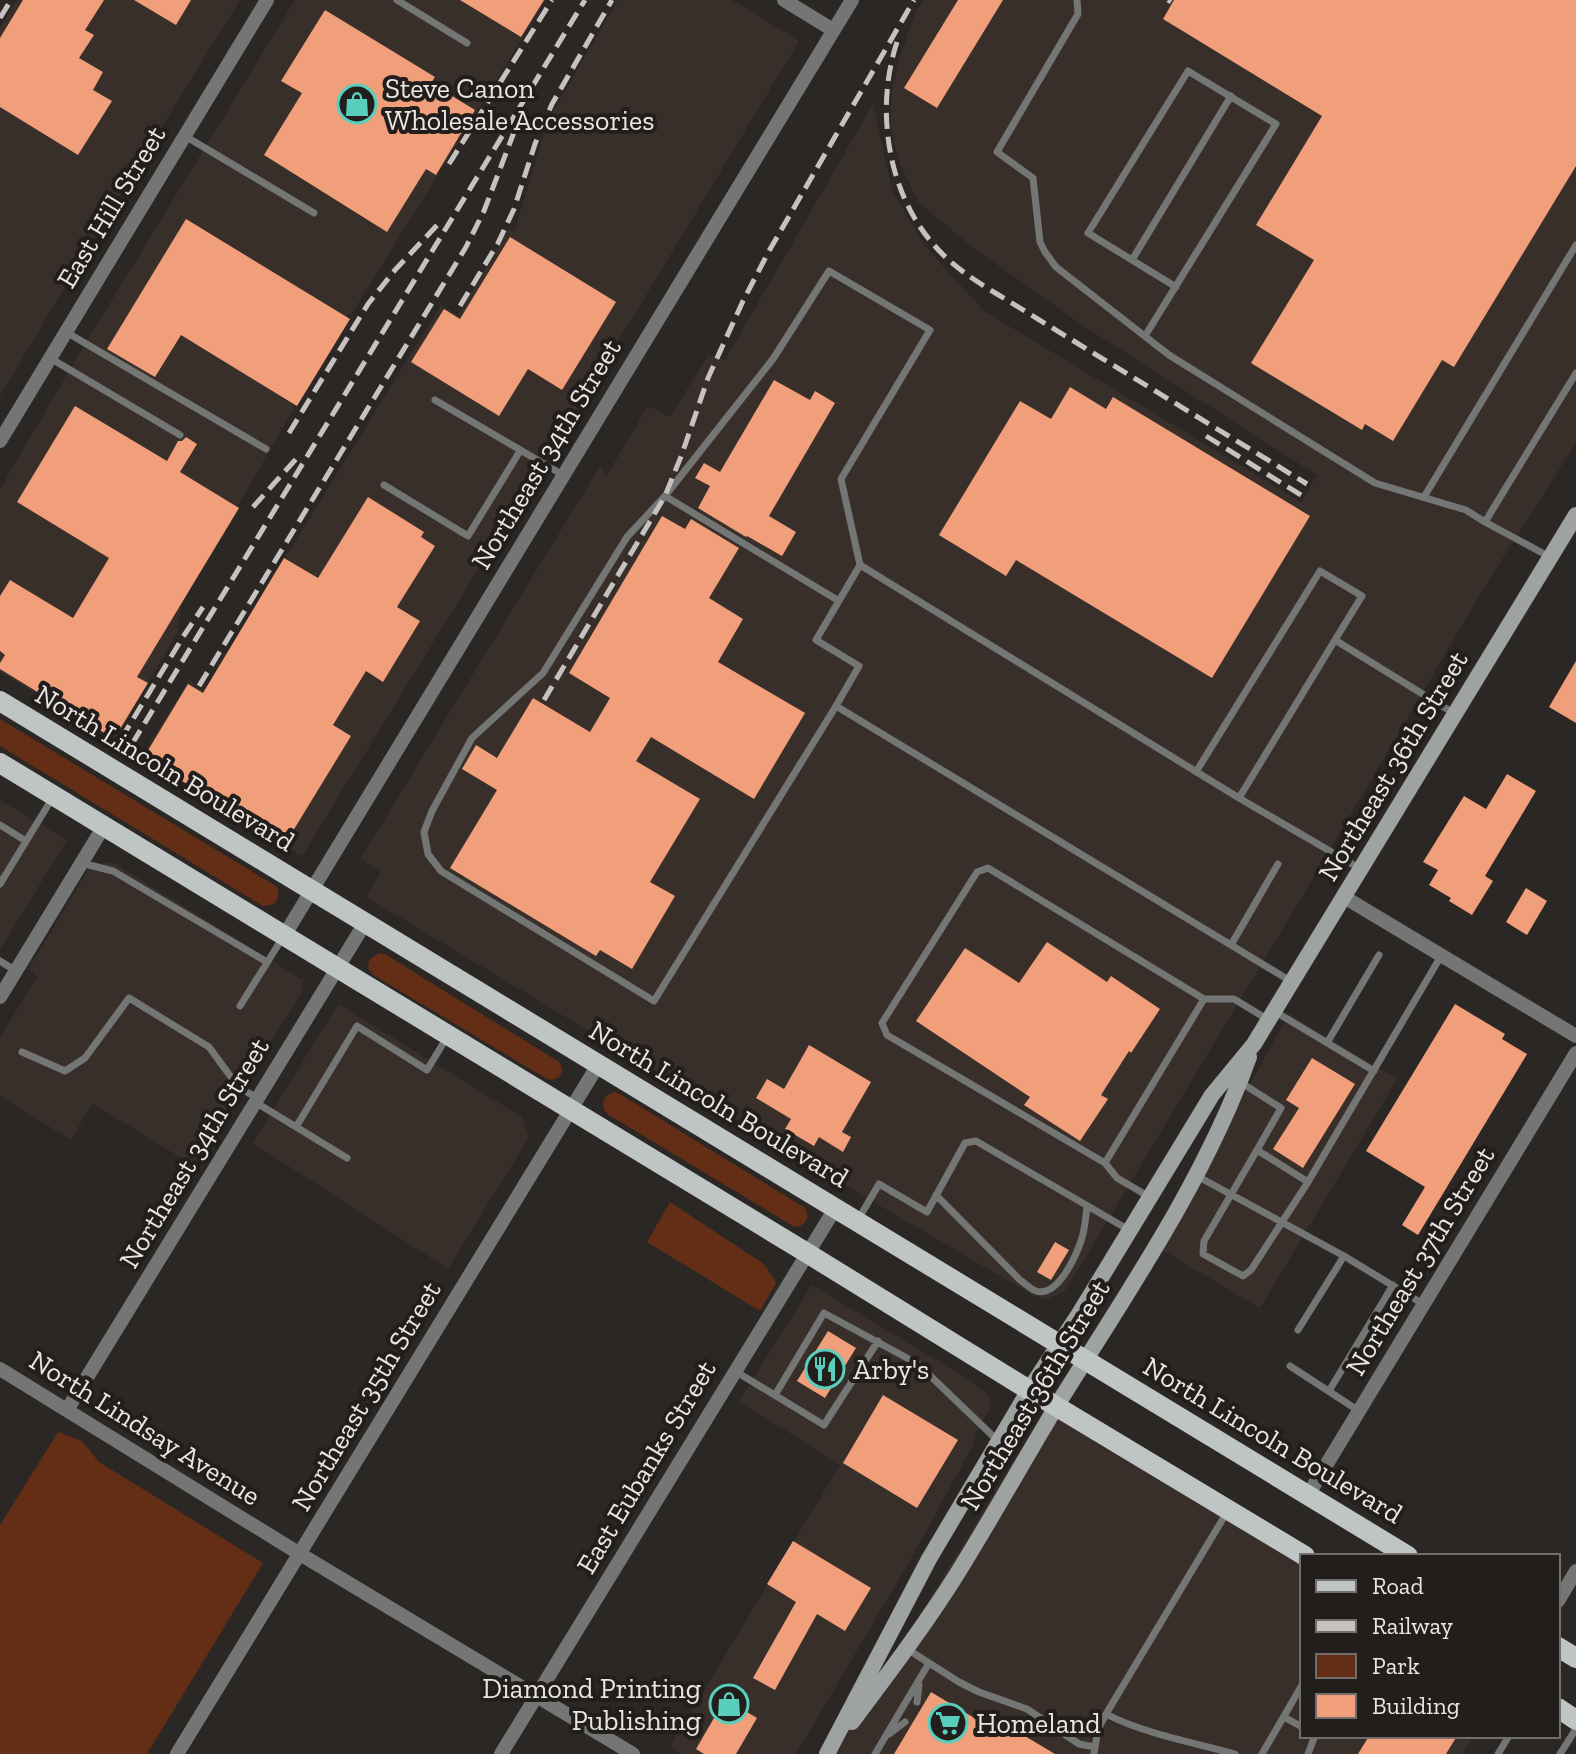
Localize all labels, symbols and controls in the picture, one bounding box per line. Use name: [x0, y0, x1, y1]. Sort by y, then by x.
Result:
place label: Steve Canon Wholesale Accessories: [385, 72, 654, 137]
shop icon: Steve Canon Wholesale Accessories: [336, 83, 378, 125]
street label: East Hill Street: [50, 120, 173, 294]
street label: Northeast 34th Street: [464, 332, 628, 575]
street label: Northeast 36th Street: [1311, 645, 1475, 887]
street label: North Lincoln Boulevard: [29, 677, 301, 859]
street label: North Lincoln Boulevard: [583, 1013, 855, 1195]
street label: Northeast 34th Street: [112, 1031, 276, 1274]
street label: Northeast 37th Street: [1339, 1140, 1502, 1381]
street label: Northeast 36th Street: [953, 1274, 1117, 1516]
street label: Northeast 35th Street: [284, 1275, 448, 1517]
street label: North Lindsay Avenue: [24, 1344, 266, 1512]
restaurant icon: Arby's: [804, 1348, 846, 1390]
street label: North Lincoln Boulevard: [1137, 1349, 1409, 1531]
place label: Arby's: [853, 1353, 929, 1386]
street label: East Eubanks Street: [569, 1354, 723, 1579]
legend: [1300, 1554, 1560, 1738]
text: Road: [1372, 1571, 1424, 1600]
text: Railway: [1372, 1611, 1454, 1640]
text: Park: [1372, 1651, 1420, 1680]
place label: Diamond Printing Publishing: [482, 1672, 701, 1737]
shop icon: Diamond Printing Publishing: [708, 1683, 750, 1725]
text: Building: [1372, 1691, 1460, 1720]
supermarket icon: Homeland: [927, 1702, 969, 1744]
place label: Homeland: [976, 1707, 1101, 1740]

